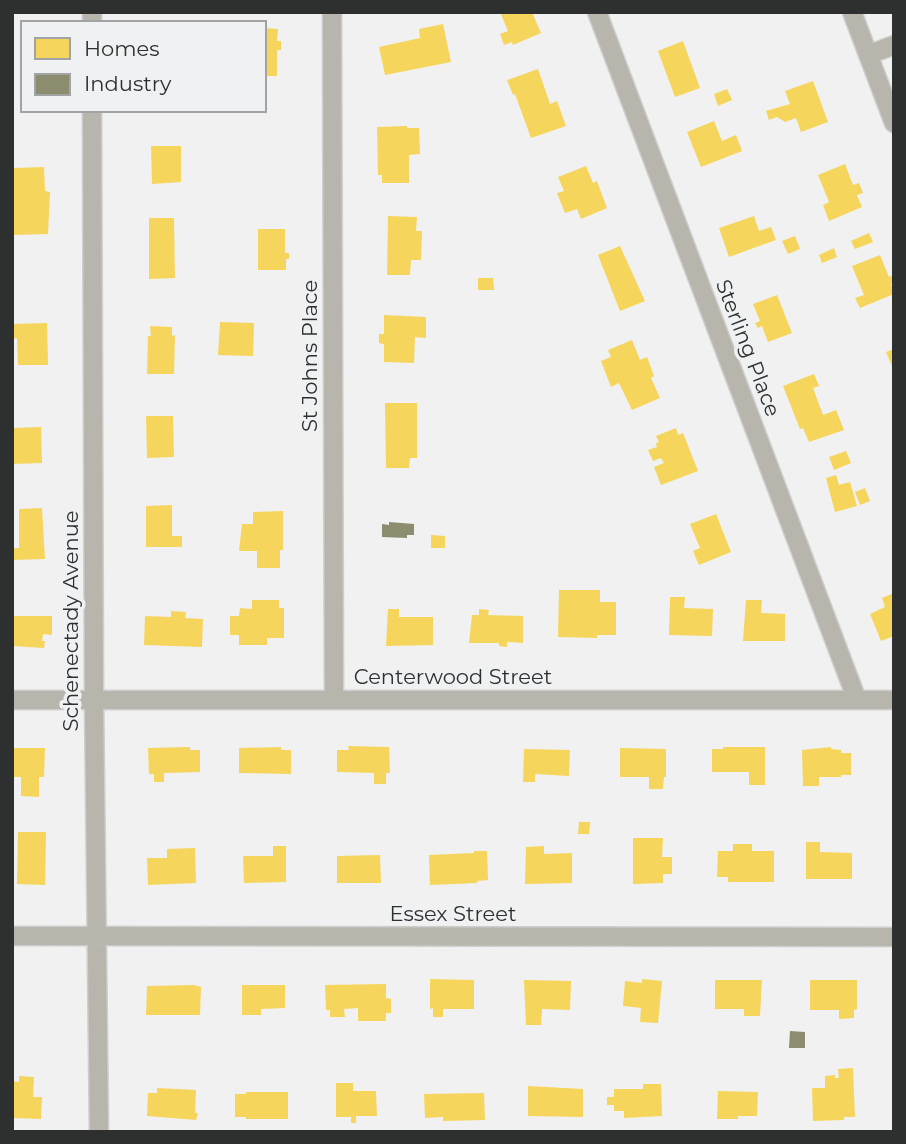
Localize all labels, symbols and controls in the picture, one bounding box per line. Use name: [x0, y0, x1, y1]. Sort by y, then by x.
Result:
legend: [21, 21, 266, 112]
text: Homes: [84, 36, 159, 61]
text: Industry: [84, 71, 172, 96]
street label: Sterling Place: [711, 276, 786, 420]
street label: St Johns Place: [297, 280, 322, 432]
street label: Schenectady Avenue: [58, 510, 83, 732]
street label: Centerwood Street: [354, 664, 552, 689]
street label: Essex Street: [390, 901, 516, 926]

